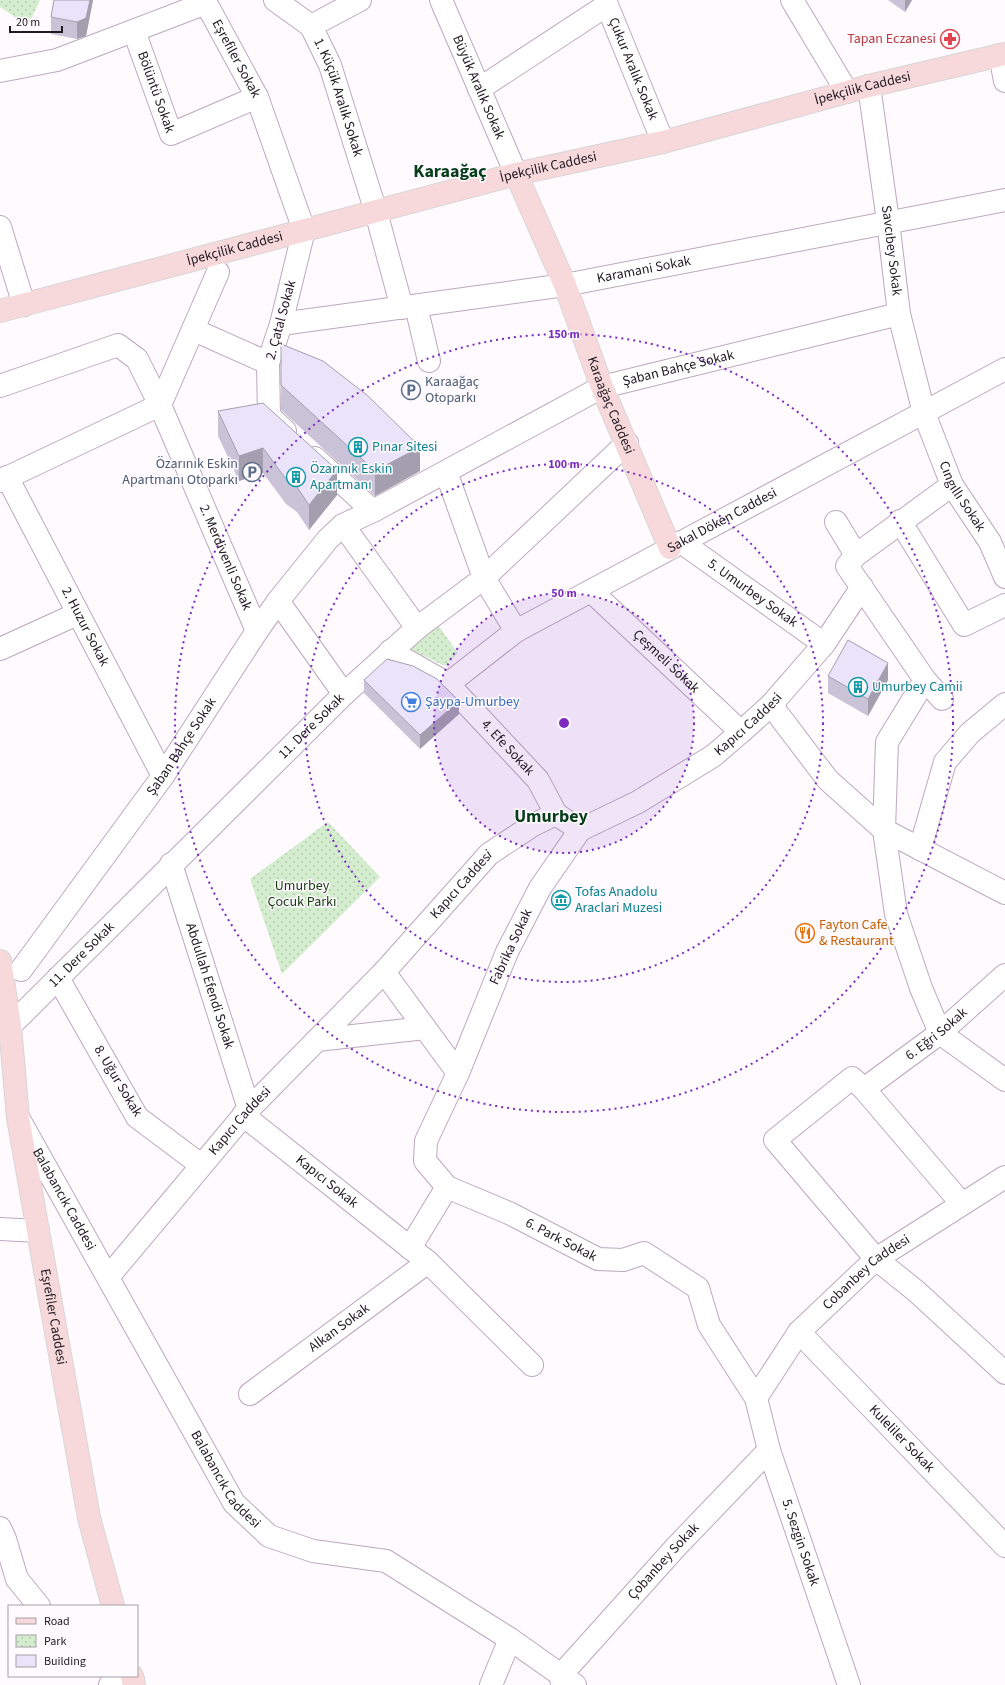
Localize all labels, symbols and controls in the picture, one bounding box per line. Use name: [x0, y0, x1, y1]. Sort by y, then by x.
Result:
scale bar: [10, 8, 62, 34]
text: 20 m: [16, 14, 40, 31]
street label: Çukur Aralık Sokak: [603, 14, 663, 123]
street label: Eşrefiler Sokak: [207, 16, 266, 102]
pharmacy icon: Tapan Eczanesi: [939, 28, 961, 50]
place label: Tapan Eczanesi: [847, 29, 936, 49]
street label: Büyük Aralık Sokak: [447, 32, 510, 143]
street label: 1. Küçük Aralık Sokak: [308, 35, 368, 159]
street label: Bölüntü Sokak: [132, 48, 180, 136]
street label: İpekçilik Caddesi: [812, 67, 913, 110]
street label: İpekçilik Caddesi: [498, 147, 599, 188]
district label: Karaağaç: [413, 159, 487, 184]
street label: Savcıbey Sokak: [876, 204, 907, 297]
street label: İpekçilik Caddesi: [185, 226, 285, 271]
street label: Karamani Sokak: [595, 251, 693, 289]
street label: 2. Çatal Sokak: [261, 278, 301, 362]
text: 150 m: [548, 326, 580, 343]
street label: Şaban Bahçe Sokak: [620, 345, 736, 392]
street label: Karaağaç Caddesi: [582, 354, 639, 457]
place label: Karaağaç Otoparkı: [425, 372, 480, 408]
parking icon: Karaağaç Otoparkı: [400, 379, 422, 401]
building icon: Pınar Sitesi: [347, 436, 369, 458]
place label: Pınar Sitesi: [372, 437, 437, 457]
place label: Özarınık Eskin Apartmanı Otoparkı: [122, 454, 238, 490]
text: 100 m: [548, 456, 580, 473]
street label: Cıngıllı Sokak: [934, 458, 990, 536]
place label: Özarınık Eskin Apartmanı: [310, 459, 392, 495]
parking icon: Özarınık Eskin Apartmanı Otoparkı: [241, 461, 263, 483]
building icon: Özarınık Eskin Apartmanı: [285, 466, 307, 488]
street label: Sakal Döken Caddesi: [664, 483, 781, 558]
street label: 2. Merdivenli Sokak: [194, 501, 257, 613]
street label: 5. Umurbey Sokak: [704, 554, 802, 632]
street label: 2. Huzur Sokak: [56, 584, 114, 670]
text: 50 m: [551, 585, 577, 602]
street label: Çeşmeli Sokak: [628, 625, 704, 698]
building icon: Umurbey Camii: [847, 676, 869, 698]
place label: Umurbey Camii: [872, 677, 963, 697]
street label: 11. Dere Sokak: [274, 689, 349, 764]
street label: Kapıcı Caddesi: [710, 689, 787, 761]
supermarket icon: Şaypa-Umurbey: [400, 691, 422, 713]
place label: Şaypa-Umurbey: [425, 692, 520, 712]
street label: Şaban Bahçe Sokak: [142, 694, 221, 800]
street label: 4. Efe Sokak: [476, 715, 539, 780]
centre of rings: [557, 716, 571, 730]
district label: Umurbey: [514, 804, 588, 829]
street label: Kapıcı Caddesi: [426, 845, 496, 924]
park label: Umurbey Çocuk Parkı: [268, 876, 336, 912]
place label: Tofas Anadolu Araclari Muzesi: [575, 882, 662, 918]
museum icon: Tofas Anadolu Araclari Muzesi: [550, 889, 572, 911]
street label: Fabrika Sokak: [485, 906, 537, 988]
place label: Fayton Cafe & Restaurant: [819, 915, 894, 951]
street label: 11. Dere Sokak: [44, 917, 119, 992]
street label: Abdullah Efendi Sokak: [180, 920, 239, 1052]
restaurant icon: Fayton Cafe & Restaurant: [794, 922, 816, 944]
street label: 6. Eğri Sokak: [901, 1003, 972, 1065]
street label: 8. Uğur Sokak: [89, 1041, 147, 1121]
street label: Kapıcı Caddesi: [204, 1082, 276, 1160]
street label: Balabancık Caddesi: [27, 1144, 101, 1254]
street label: Kapıcı Sokak: [291, 1150, 362, 1213]
street label: 6. Park Sokak: [522, 1213, 600, 1267]
street label: Cobanbey Caddesi: [818, 1230, 914, 1315]
street label: Eşrefiler Caddesi: [35, 1267, 72, 1367]
street label: Alkan Sokak: [305, 1299, 374, 1357]
street label: Kuleliler Sokak: [864, 1400, 939, 1477]
street label: Balabancık Caddesi: [185, 1427, 265, 1533]
street label: 5. Sezgin Sokak: [776, 1497, 825, 1589]
street label: Çobanbey Sokak: [623, 1519, 704, 1604]
legend: [8, 1605, 138, 1677]
text: Road: [44, 1613, 70, 1630]
text: Park: [44, 1633, 66, 1650]
text: Building: [44, 1653, 86, 1670]

